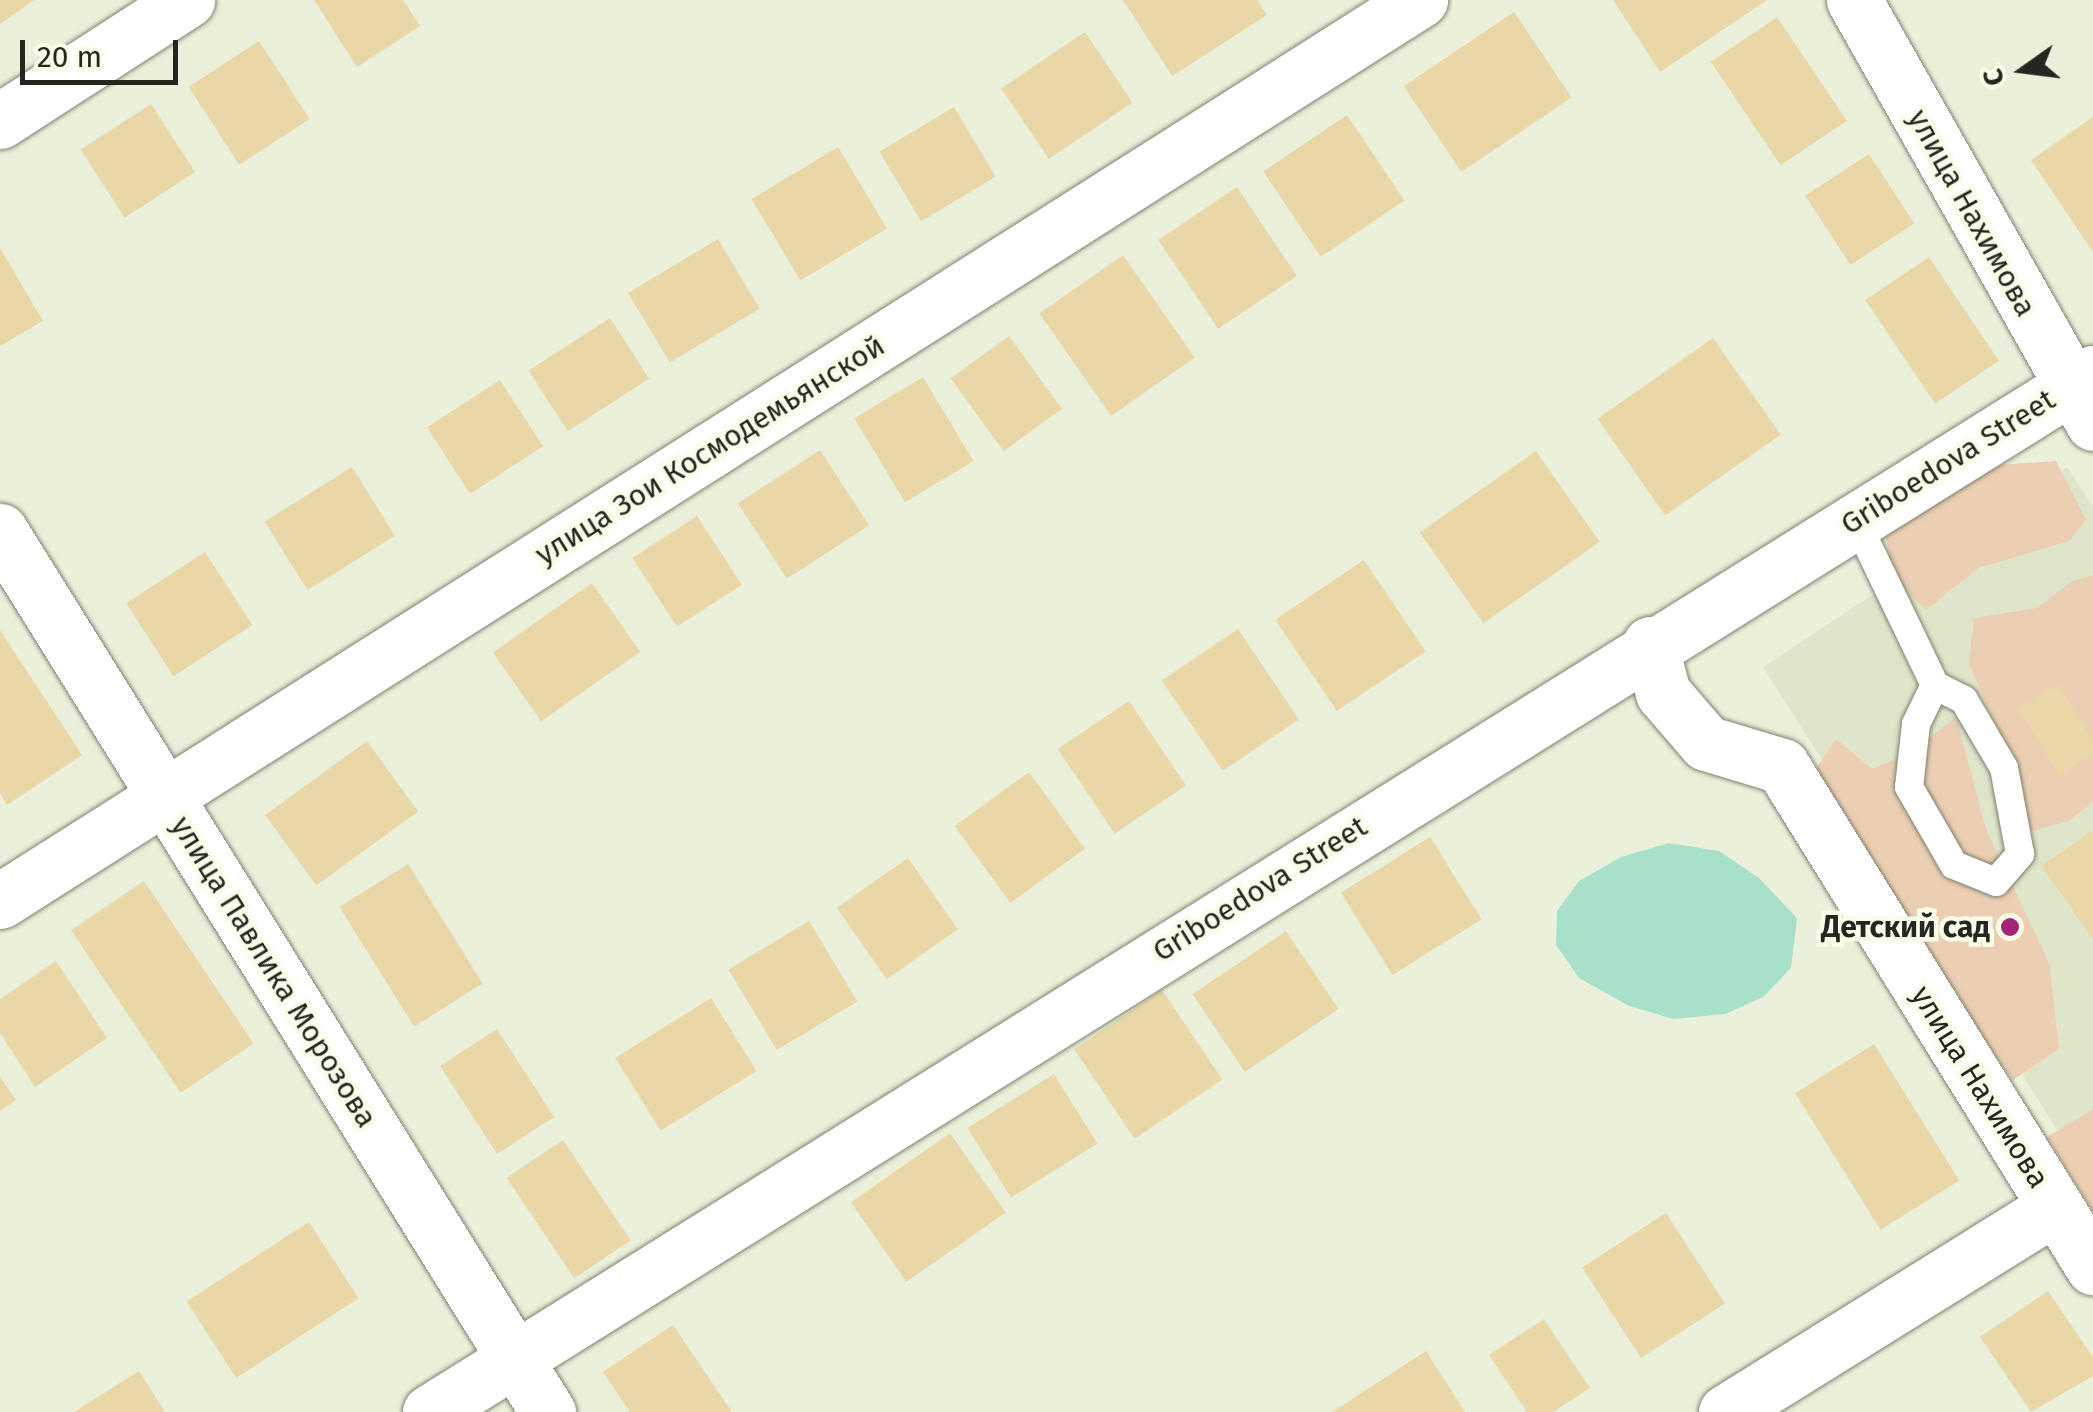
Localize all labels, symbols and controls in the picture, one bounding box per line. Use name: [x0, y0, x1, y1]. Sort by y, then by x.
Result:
scale bar: [25, 20, 182, 82]
north arrow: [1973, 20, 2073, 120]
text: 20 m: [37, 39, 102, 75]
text: С: [1975, 66, 2011, 89]
street label: улица Нахимова: [1900, 103, 2044, 323]
street label: улица Зои Космодемьянской: [529, 327, 891, 573]
street label: Griboedova Street: [1834, 382, 2062, 542]
street label: Griboedova Street: [1146, 809, 1374, 969]
street label: улица Павлика Морозова: [163, 810, 385, 1134]
place label: Детский сад: [1821, 909, 1990, 945]
marker: Детский сад: [1999, 916, 2021, 938]
street label: улица Нахимова: [1903, 979, 2057, 1195]

